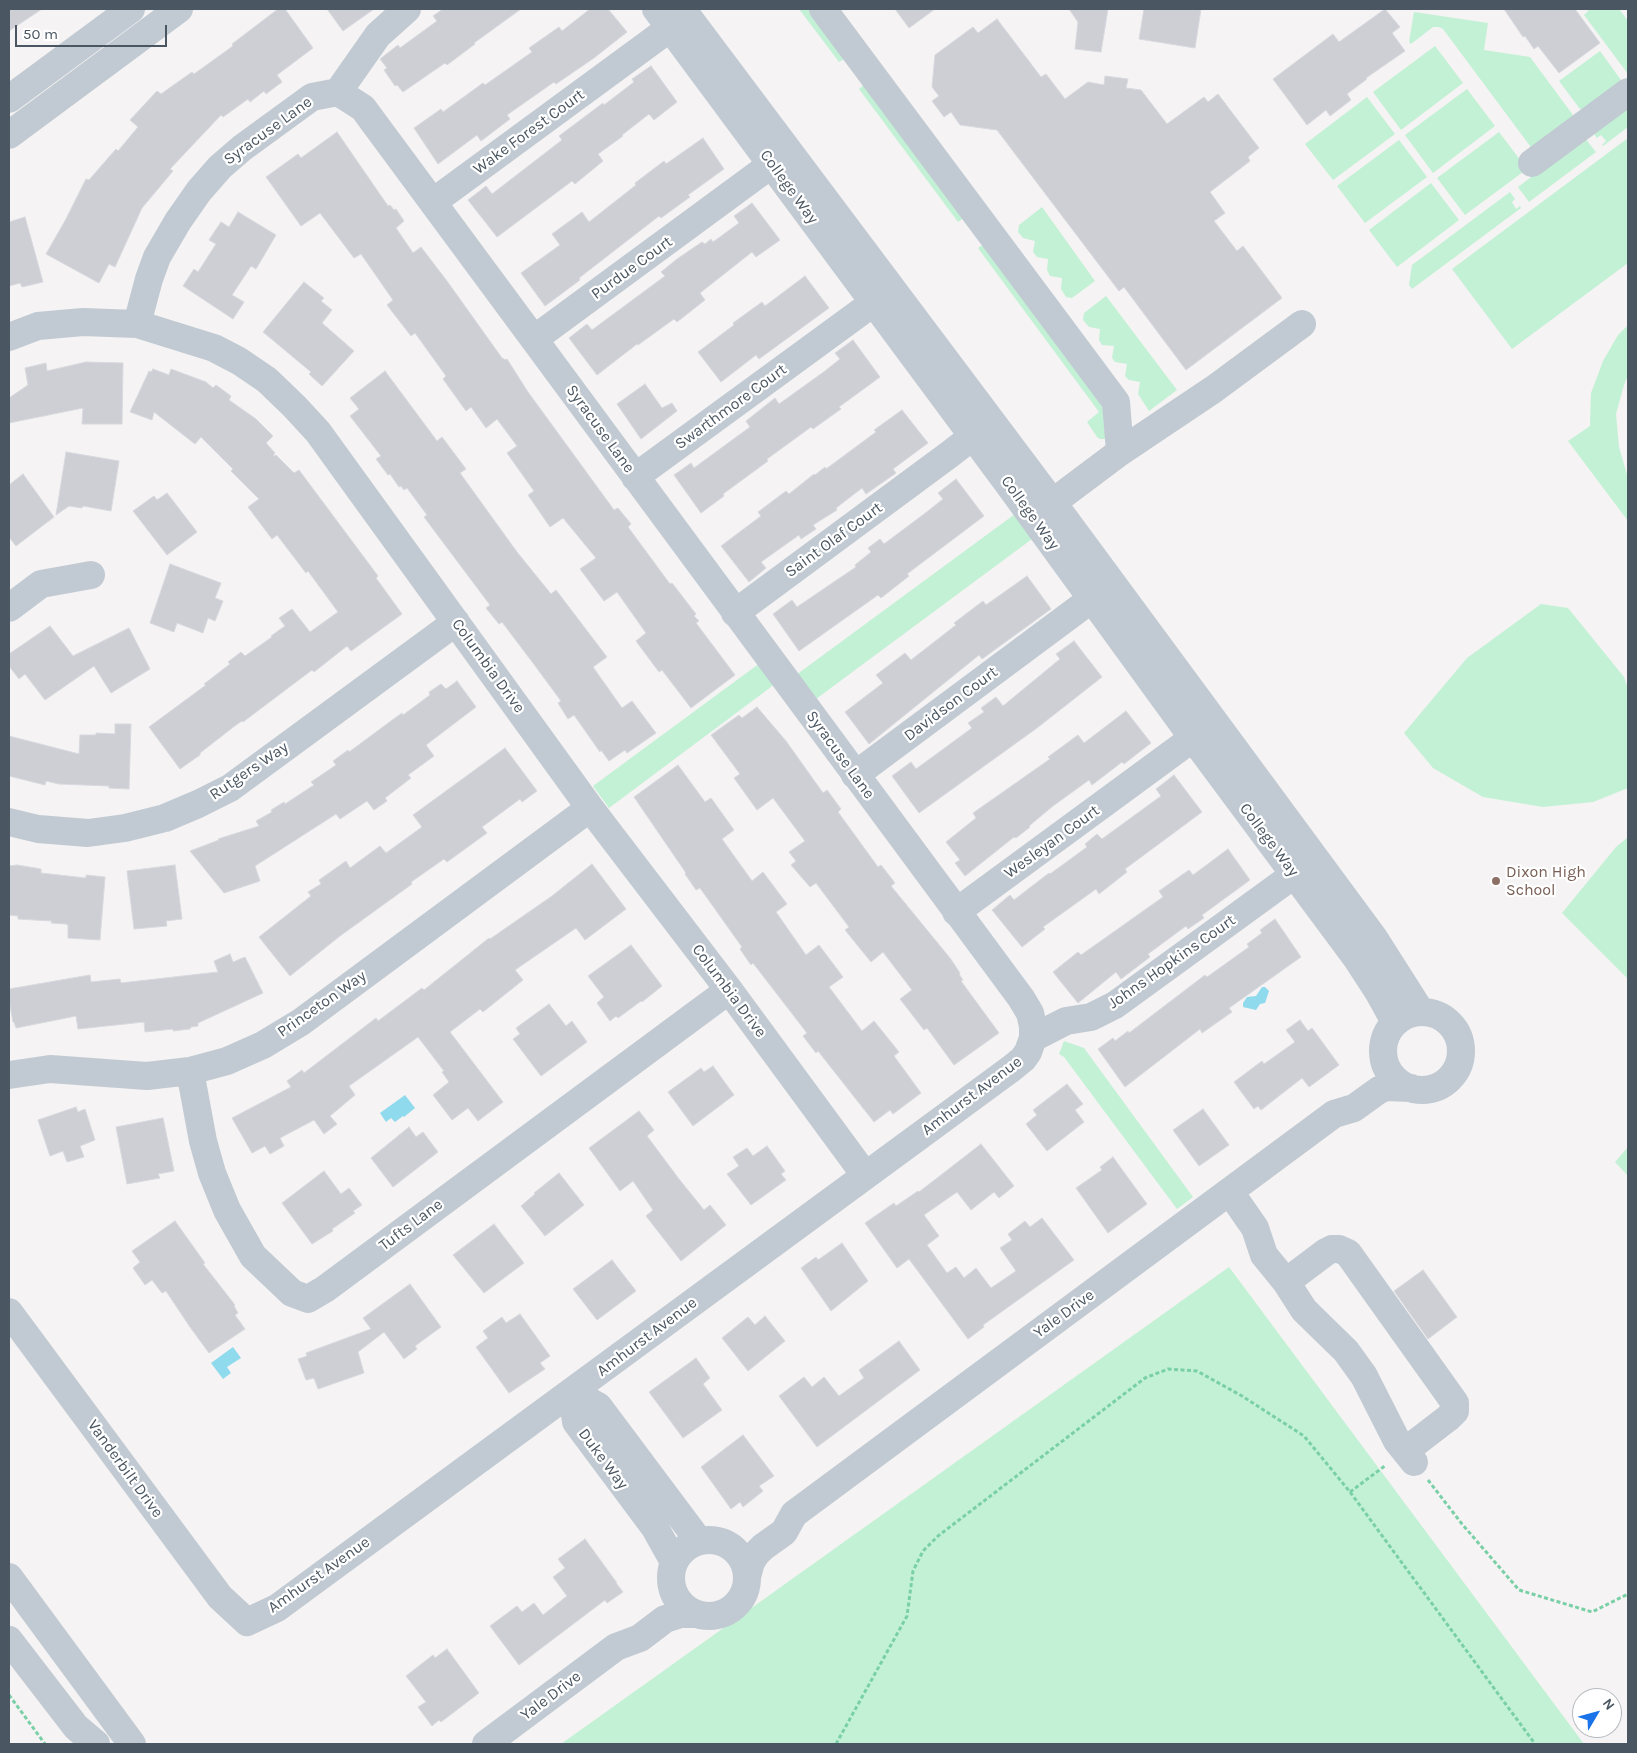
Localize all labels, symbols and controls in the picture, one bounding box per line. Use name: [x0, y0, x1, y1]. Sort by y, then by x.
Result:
scale bar: [18, 15, 170, 47]
text: 50 m: [23, 25, 58, 43]
street label: Wake Forest Court: [470, 85, 588, 179]
street label: Syracuse Lane: [220, 93, 316, 169]
street label: College Way: [756, 146, 822, 228]
street label: Purdue Court: [588, 232, 676, 304]
street label: Swarthmore Court: [672, 360, 790, 454]
street label: Syracuse Lane: [562, 381, 638, 477]
street label: College Way: [997, 472, 1063, 554]
street label: Saint Olaf Court: [782, 498, 886, 582]
street label: Columbia Drive: [447, 615, 529, 717]
street label: Davidson Court: [900, 663, 1002, 745]
street label: Syracuse Lane: [802, 707, 878, 803]
street label: Rutgers Way: [206, 738, 292, 804]
street label: College Way: [1235, 800, 1303, 880]
street label: Wesleyan Court: [1001, 801, 1103, 883]
place label: Dixon High School: [1506, 862, 1586, 900]
marker: Dixon High School: [1490, 875, 1502, 887]
street label: Johns Hopkins Court: [1105, 911, 1239, 1013]
street label: Columbia Drive: [688, 941, 770, 1041]
street label: Princeton Way: [274, 966, 370, 1042]
street label: Amhurst Avenue: [918, 1052, 1026, 1140]
street label: Tufts Lane: [375, 1195, 447, 1255]
street label: Yale Drive: [1030, 1286, 1098, 1342]
street label: Amhurst Avenue: [593, 1293, 701, 1381]
street label: Vanderbilt Drive: [83, 1416, 167, 1522]
street label: Duke Way: [574, 1425, 632, 1493]
street label: Amhurst Avenue: [264, 1533, 374, 1617]
street label: Yale Drive: [517, 1667, 585, 1725]
north arrow: [1572, 1688, 1622, 1738]
text: N: [1599, 1695, 1618, 1713]

